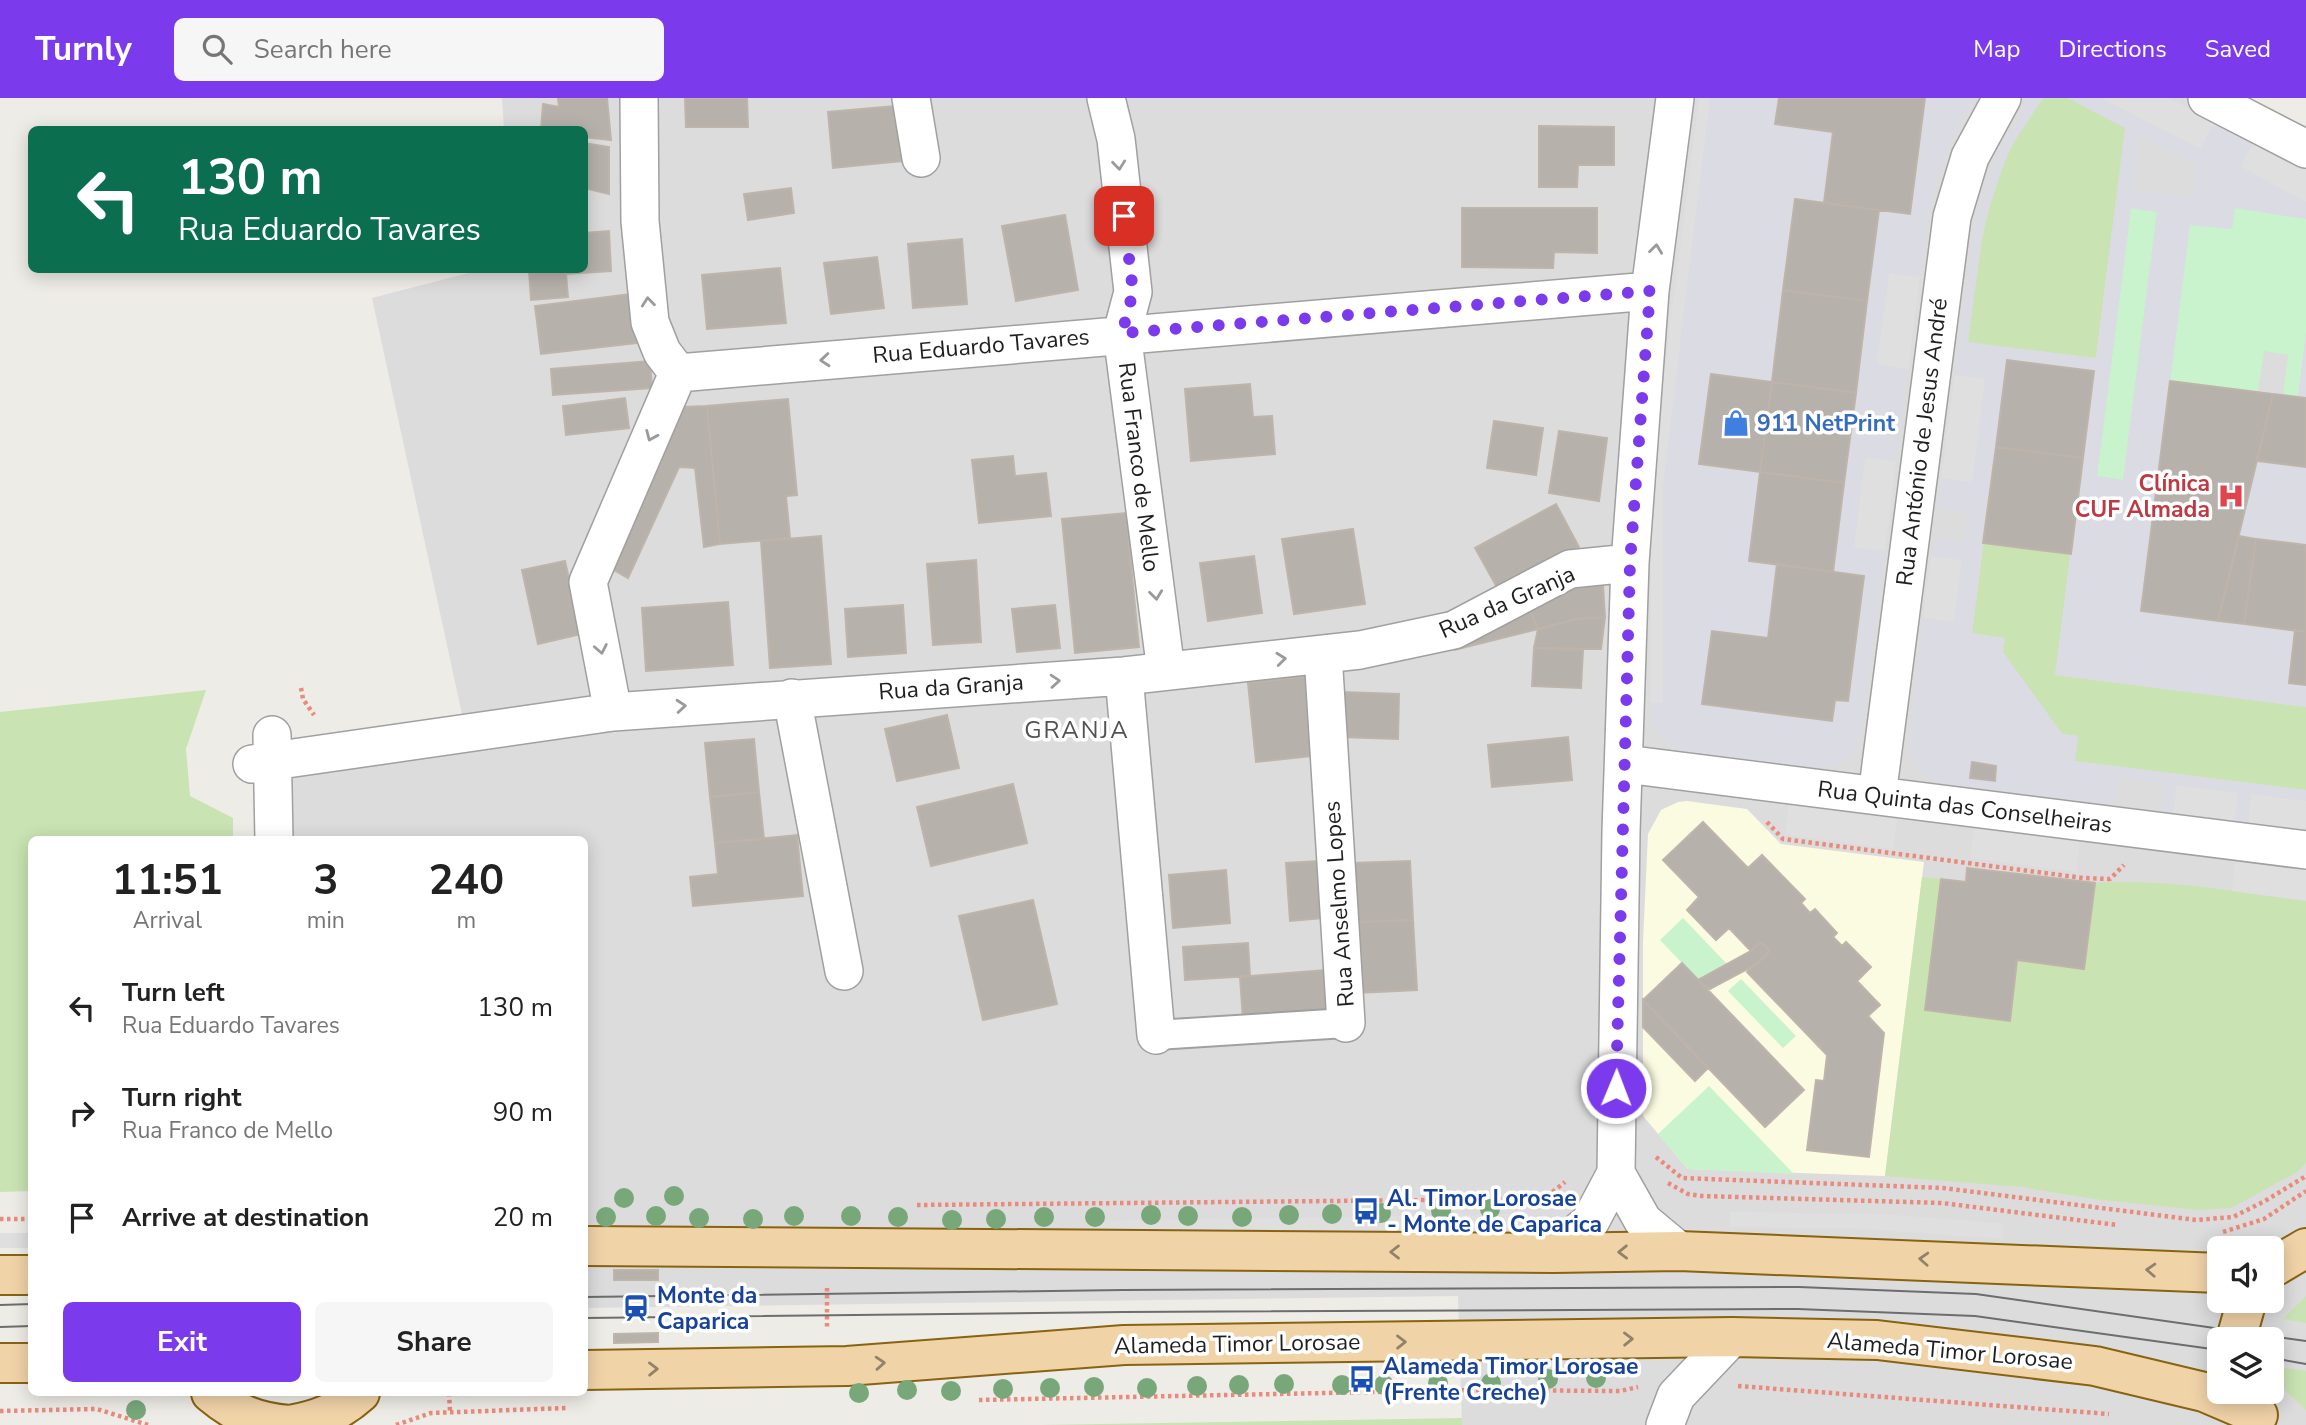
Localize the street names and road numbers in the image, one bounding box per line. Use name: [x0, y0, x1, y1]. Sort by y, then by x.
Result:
street label: Rua António de Jesus André: [1889, 296, 1955, 588]
street label: Rua Eduardo Tavares: [871, 321, 1091, 371]
street label: Rua Franco de Mello: [1111, 360, 1167, 574]
street label: Rua da Granja: [1434, 558, 1580, 646]
street label: Rua da Granja: [877, 666, 1025, 708]
street label: Rua Quinta das Conselheiras: [1816, 774, 2114, 840]
street label: Rua Anselmo Lopes: [1316, 800, 1362, 1008]
street label: Alameda Timor Lorosae: [1826, 1325, 2074, 1377]
street label: Alameda Timor Lorosae: [1113, 1326, 1361, 1362]

